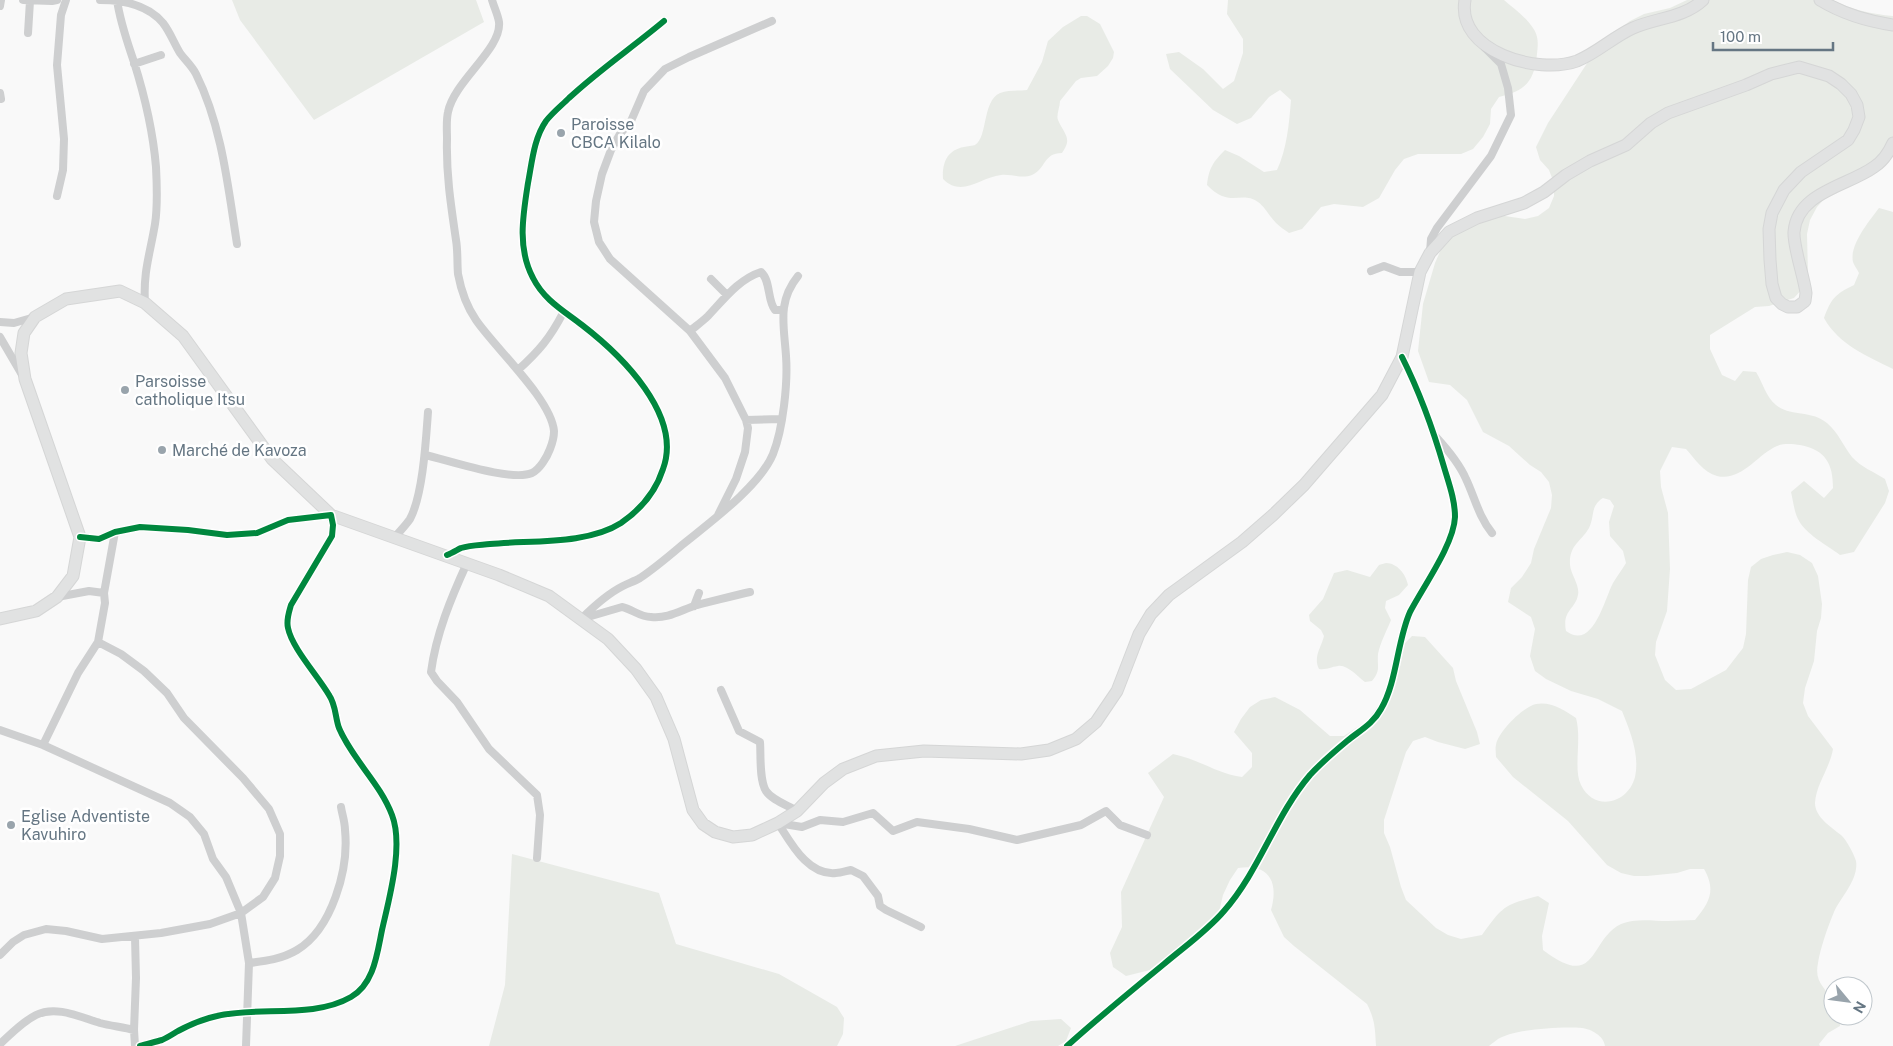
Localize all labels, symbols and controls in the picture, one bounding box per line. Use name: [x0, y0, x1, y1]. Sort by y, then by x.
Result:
scale bar: [1713, 20, 1833, 52]
text: 100 m: [1720, 28, 1761, 45]
place label: Paroisse CBCA Kilalo: [571, 115, 661, 152]
marker: Paroisse CBCA Kilalo: [555, 127, 567, 139]
place label: Parsoisse catholique Itsu: [135, 372, 245, 409]
marker: Parsoisse catholique Itsu: [119, 384, 131, 396]
place label: Marché de Kavoza: [172, 441, 307, 460]
marker: Marché de Kavoza: [156, 444, 168, 456]
place label: Eglise Adventiste Kavuhiro: [21, 807, 150, 844]
marker: Eglise Adventiste Kavuhiro: [5, 819, 17, 831]
north arrow: [1823, 976, 1873, 1026]
text: N: [1850, 999, 1869, 1016]

